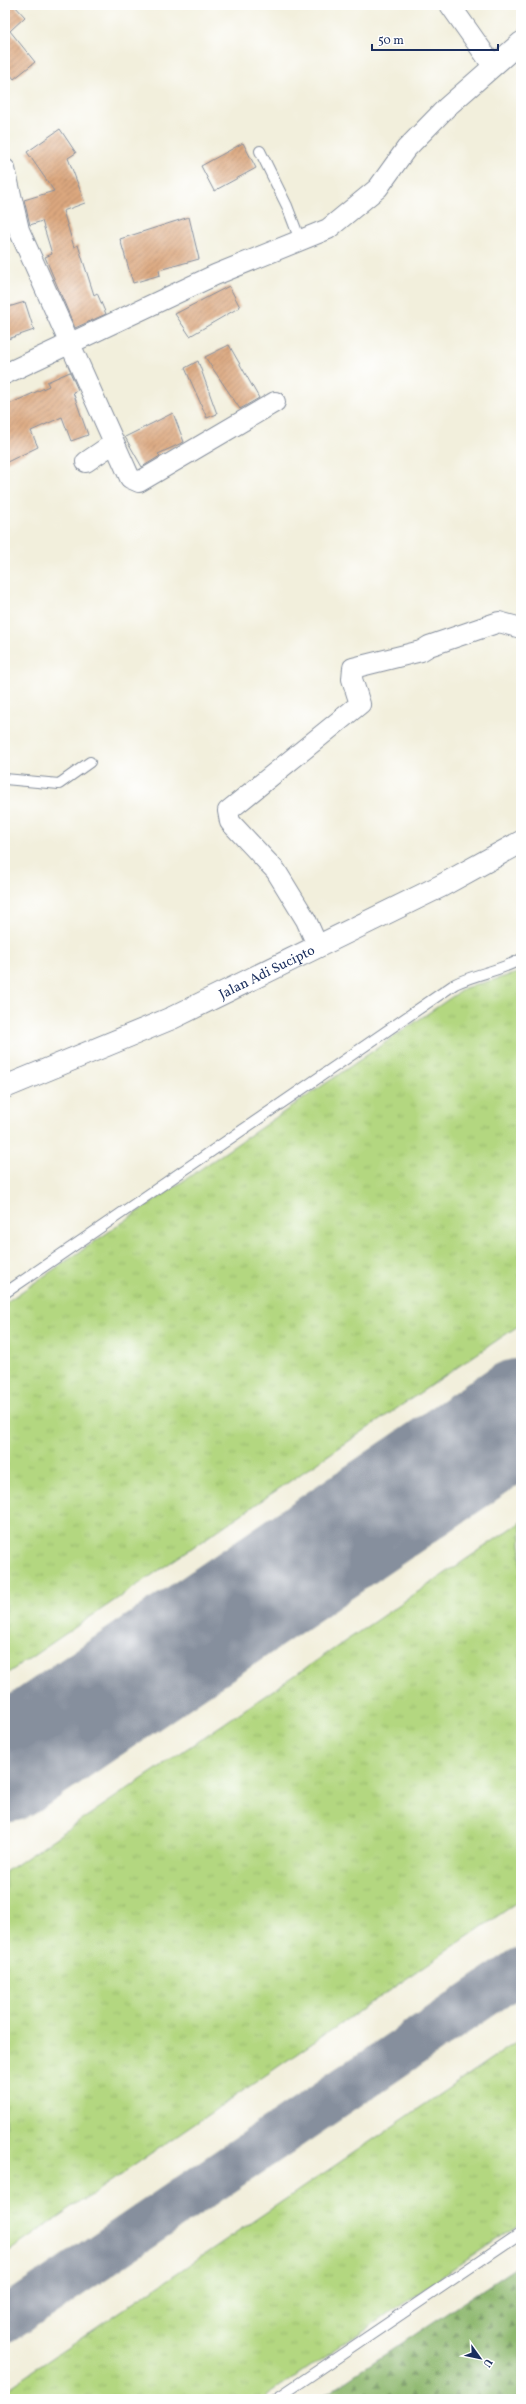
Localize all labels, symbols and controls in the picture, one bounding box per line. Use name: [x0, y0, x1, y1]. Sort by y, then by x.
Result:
scale bar: [372, 26, 498, 52]
text: 50 m: [378, 33, 404, 49]
street label: Jalan Adi Sucipto: [216, 941, 318, 1005]
north arrow: [460, 2338, 500, 2378]
text: U: [479, 2355, 495, 2370]

